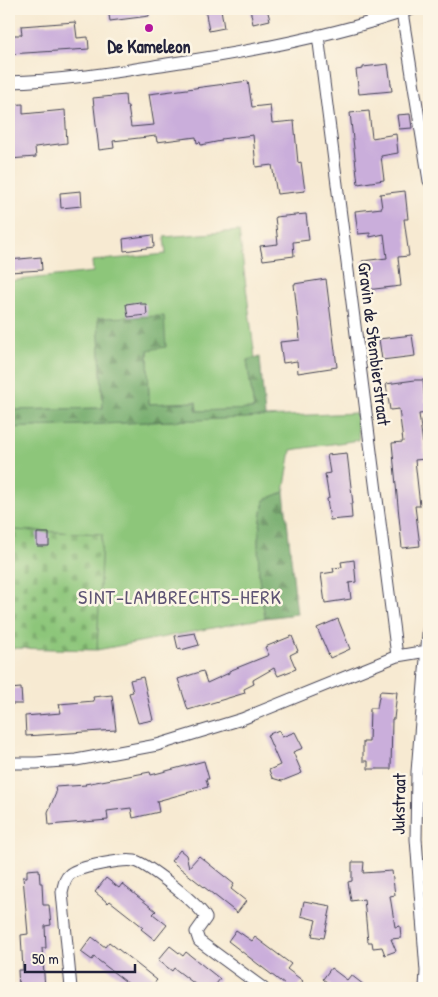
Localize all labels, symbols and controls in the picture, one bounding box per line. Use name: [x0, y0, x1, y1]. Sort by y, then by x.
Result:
marker: De Kameleon: [143, 22, 155, 34]
place label: De Kameleon: [107, 34, 191, 59]
street label: Gravin de Stembierstraat: [352, 261, 397, 428]
district label: SINT-LAMBRECHTS-HERK: [78, 583, 282, 610]
street label: Jukstraat: [385, 772, 412, 835]
scale bar: [25, 942, 135, 974]
text: 50 m: [32, 948, 59, 969]

